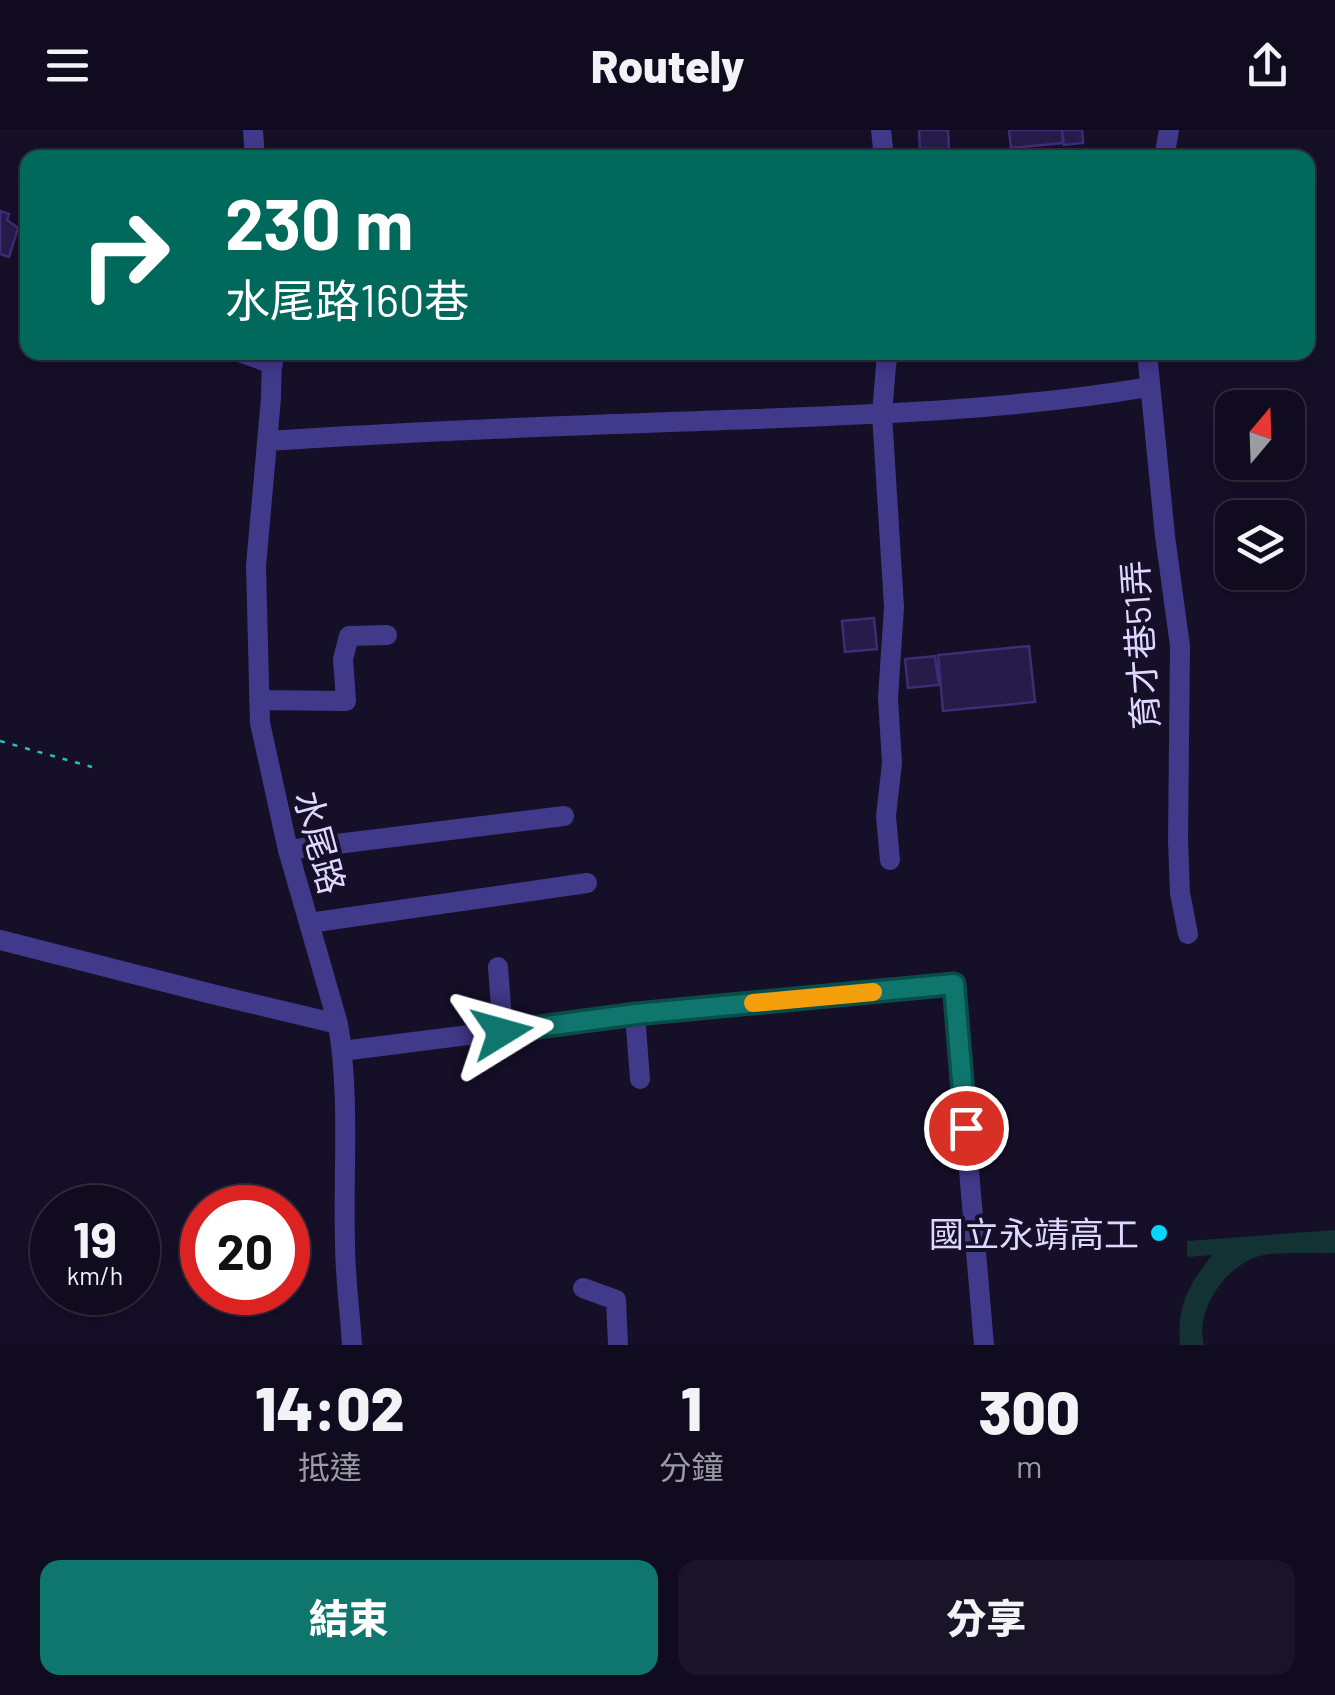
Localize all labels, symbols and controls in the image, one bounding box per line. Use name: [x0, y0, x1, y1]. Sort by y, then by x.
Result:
icon: menu: [40, 38, 95, 93]
text: Routely: [591, 38, 744, 92]
icon: share: [1240, 38, 1295, 93]
text: 230 m: [225, 180, 413, 264]
icon: right: [60, 190, 190, 320]
text: 水尾路160巷: [225, 272, 469, 326]
north arrow: [1215, 390, 1305, 480]
map controls: [1215, 390, 1305, 590]
button: layers: [1215, 500, 1305, 590]
street label: 育才巷51弄: [1112, 559, 1166, 731]
street label: 水尾路: [287, 786, 355, 898]
position arrow: [450, 980, 554, 1084]
pin: [924, 1086, 1009, 1171]
icon: arrive: [939, 1101, 994, 1156]
speed limit sign: 20: [180, 1185, 310, 1315]
text: 19: [73, 1208, 117, 1268]
place label: 國立永靖高工: [929, 1212, 1139, 1254]
marker: 國立永靖高工: [1148, 1222, 1170, 1244]
text: km/h: [67, 1260, 123, 1290]
text: 14:02: [255, 1371, 404, 1443]
text: 1: [681, 1371, 702, 1443]
text: 300: [979, 1375, 1080, 1447]
text: m: [1016, 1446, 1042, 1484]
text: 抵達: [298, 1447, 362, 1485]
text: 分鐘: [660, 1447, 724, 1485]
button: 結束: [40, 1560, 658, 1675]
button: 分享: [678, 1560, 1295, 1675]

